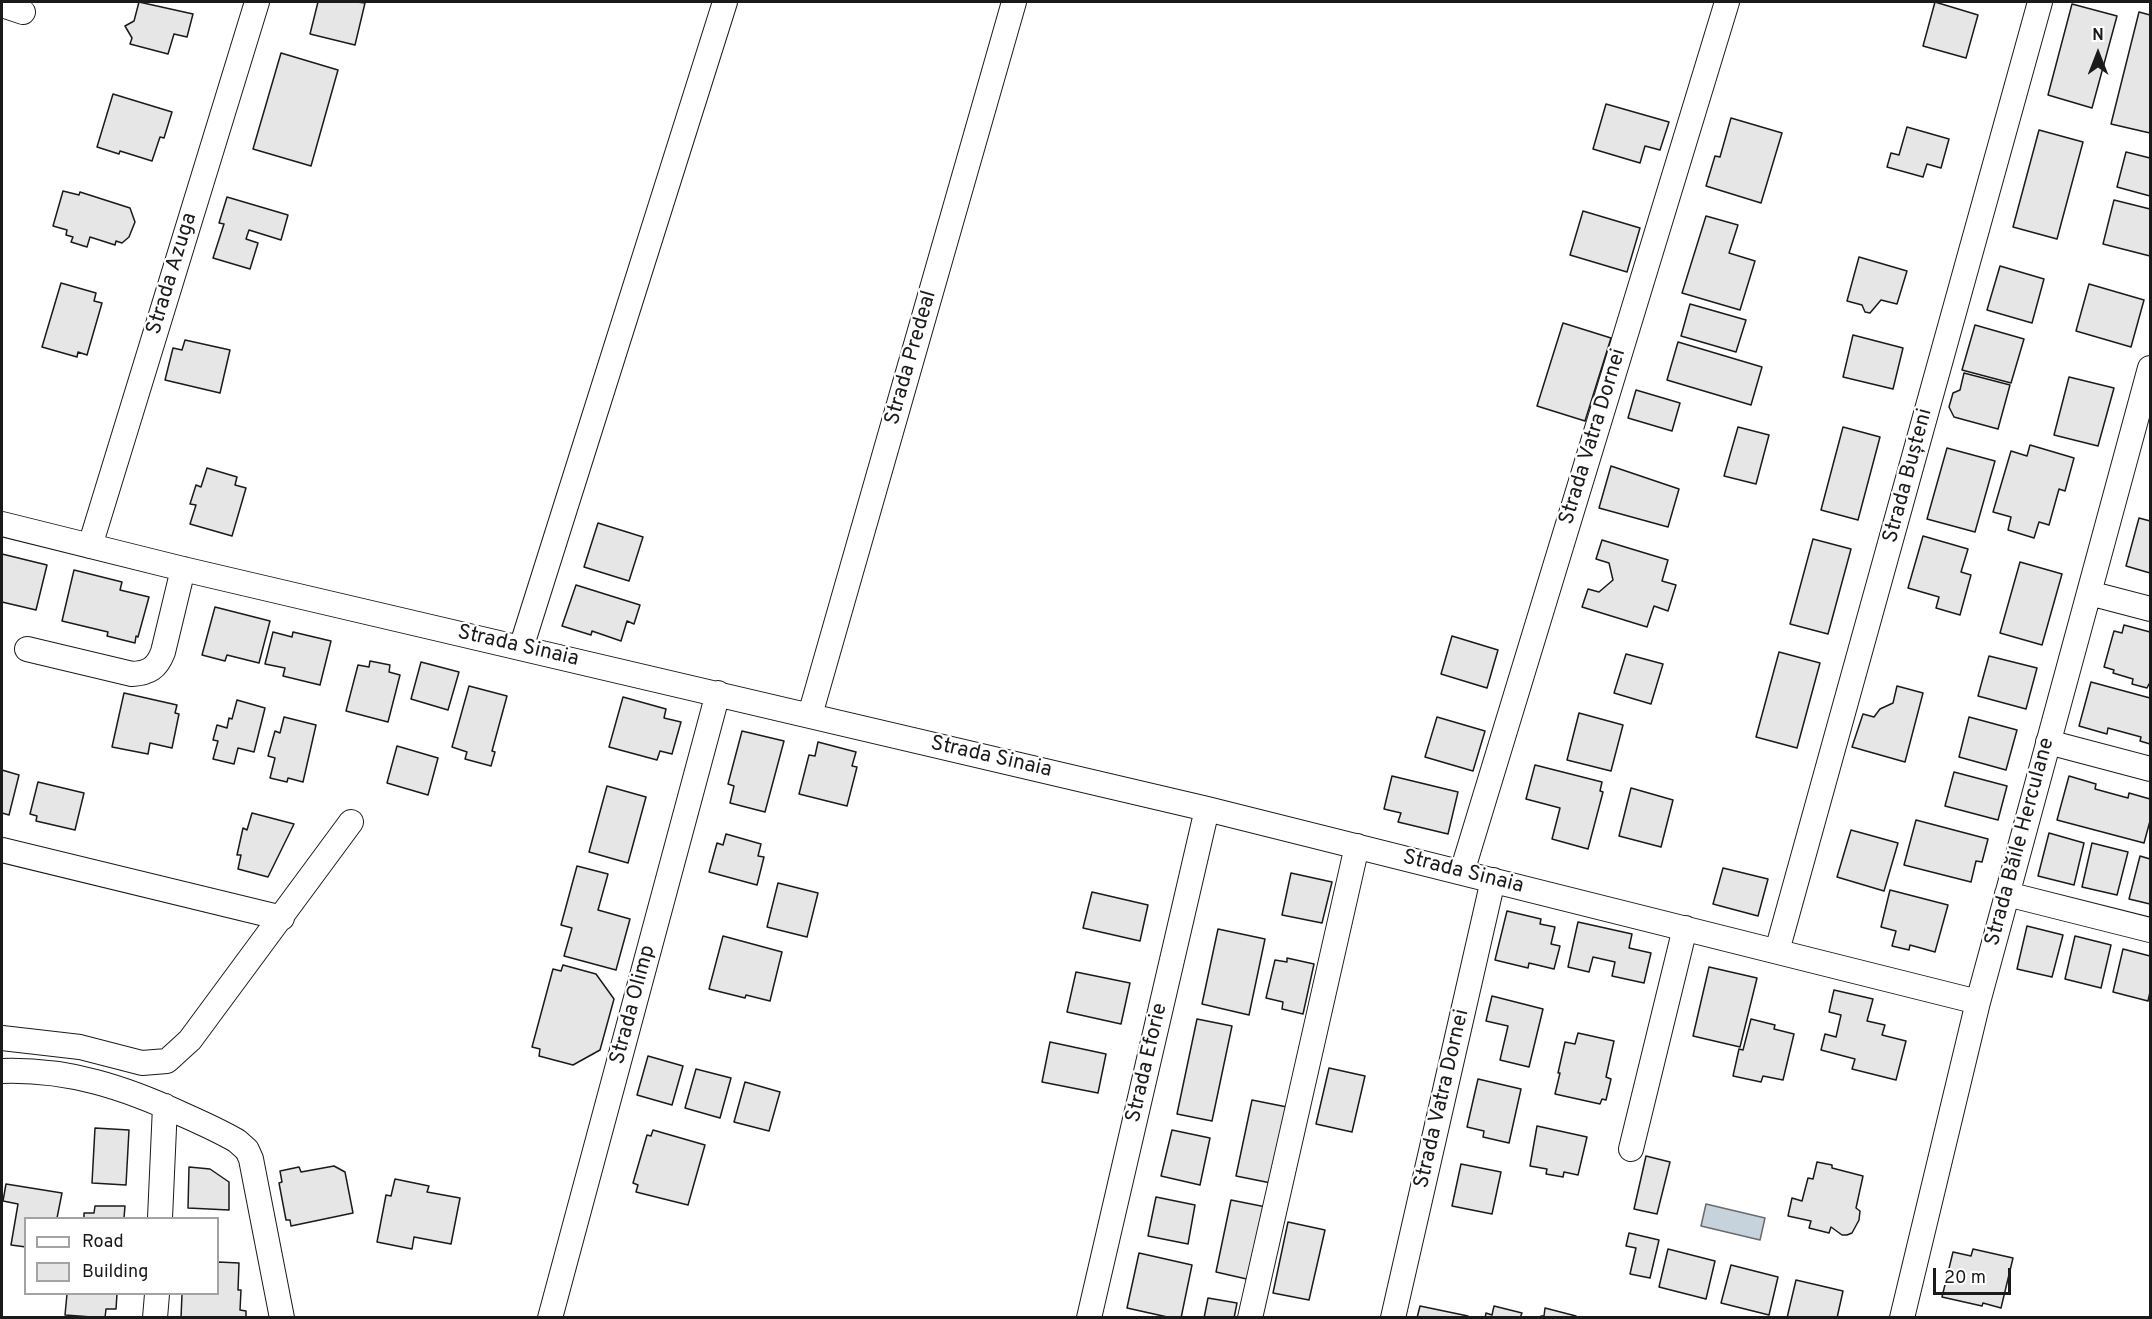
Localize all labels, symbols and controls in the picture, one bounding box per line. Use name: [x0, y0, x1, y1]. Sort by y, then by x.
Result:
north arrow: [2068, 24, 2128, 84]
text: N: [2092, 26, 2104, 46]
street label: Strada Azuga: [143, 210, 203, 338]
street label: Strada Predeal: [881, 288, 943, 428]
street label: Strada Vatra Dornei: [1555, 346, 1633, 528]
street label: Strada Bușteni: [1879, 406, 1939, 546]
street label: Strada Sinaia: [455, 621, 581, 673]
street label: Strada Sinaia: [928, 732, 1054, 784]
street label: Strada Băile Herculane: [1981, 735, 2061, 949]
street label: Strada Sinaia: [1400, 846, 1526, 900]
street label: Strada Olimp: [606, 943, 662, 1067]
street label: Strada Eforie: [1122, 1001, 1174, 1125]
street label: Strada Vatra Dornei: [1410, 1007, 1476, 1191]
legend: [24, 1217, 219, 1295]
text: Road: [82, 1231, 124, 1254]
scale bar: [1936, 1256, 2014, 1294]
text: Building: [82, 1261, 148, 1284]
text: 20 m: [1944, 1267, 1986, 1290]

